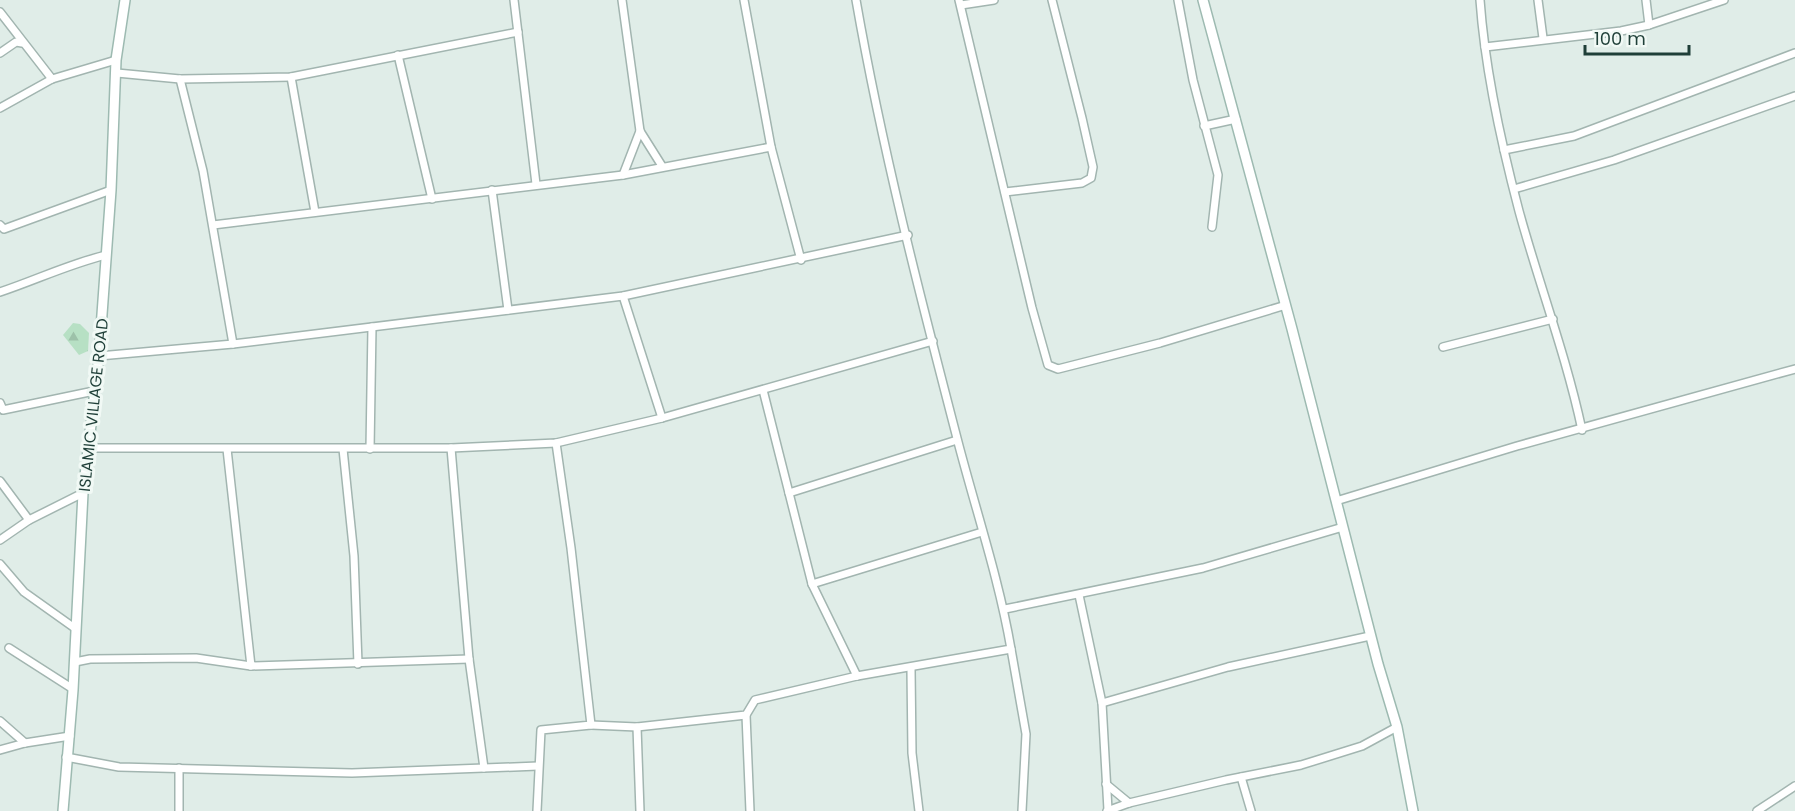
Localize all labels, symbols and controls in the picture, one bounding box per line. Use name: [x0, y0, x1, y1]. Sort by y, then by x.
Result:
scale bar: [1585, 18, 1688, 56]
text: 100 m: [1594, 26, 1646, 51]
street label: ISLAMIC VILLAGE ROAD: [73, 317, 114, 493]

